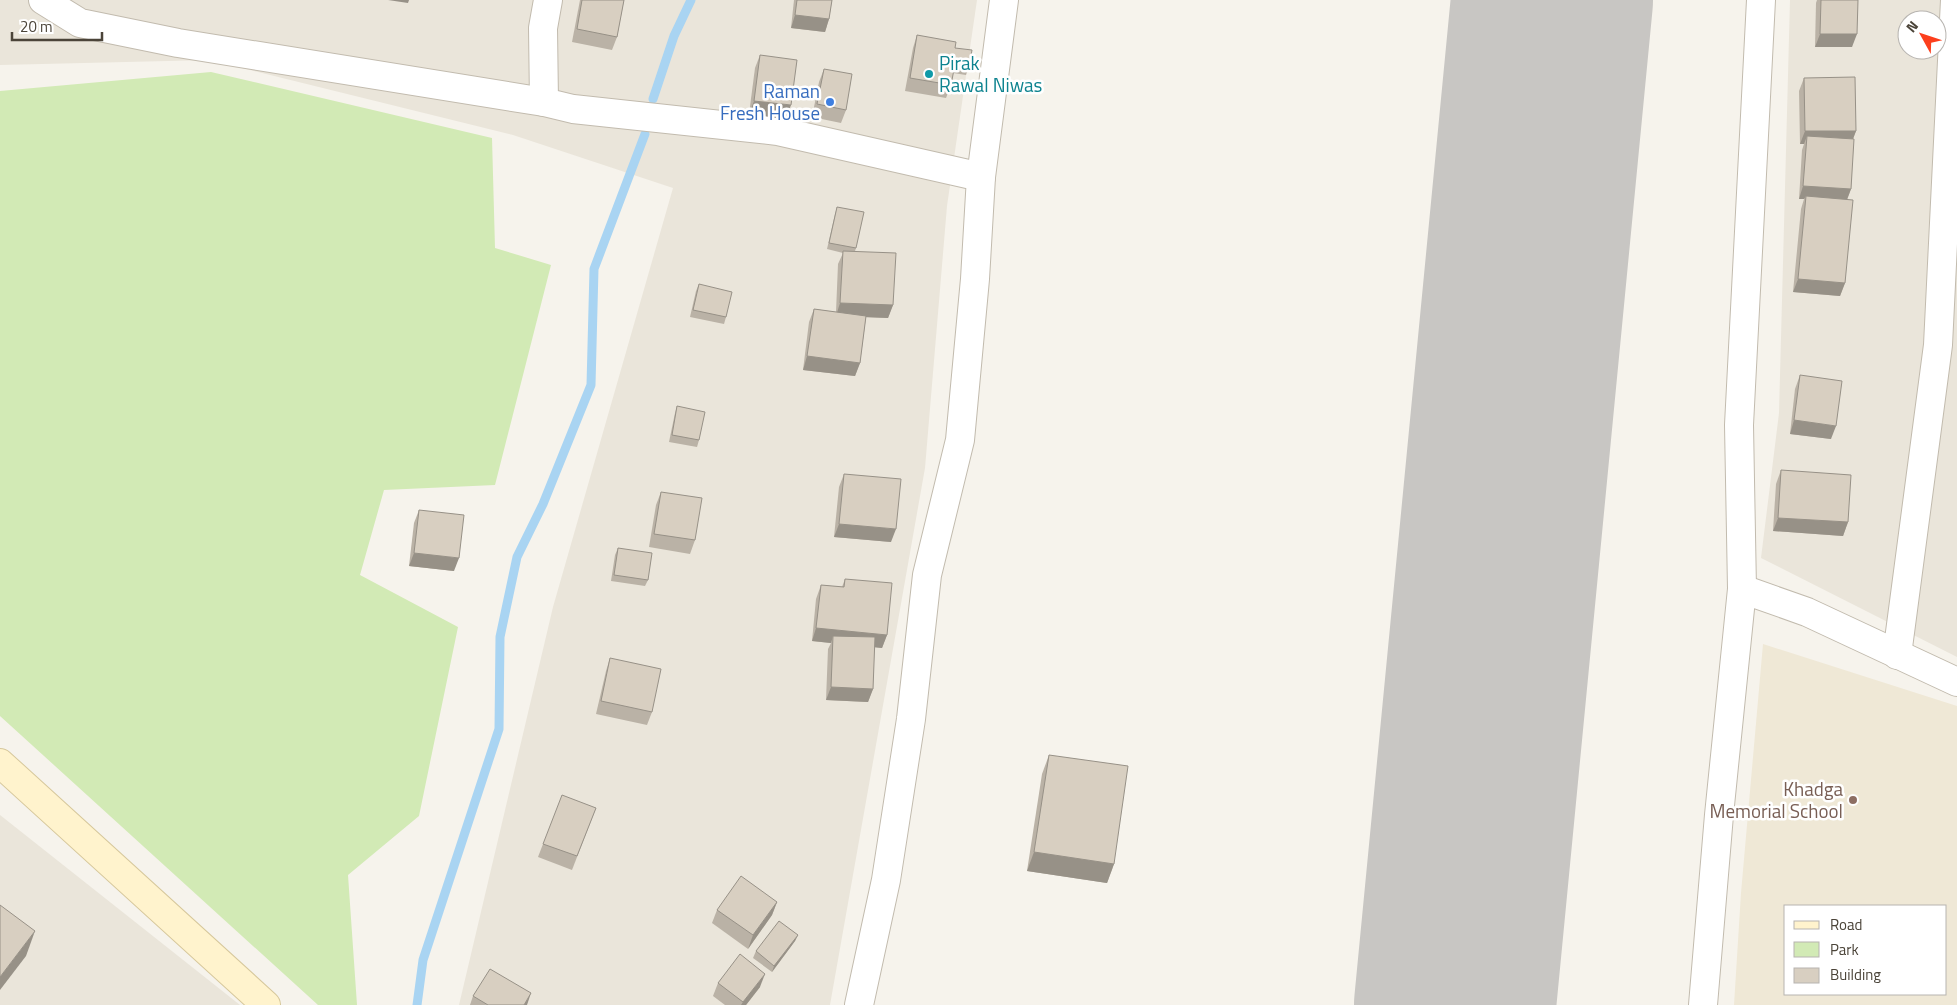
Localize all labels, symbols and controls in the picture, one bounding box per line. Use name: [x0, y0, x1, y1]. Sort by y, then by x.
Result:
scale bar: [12, 10, 102, 42]
north arrow: [1897, 10, 1947, 60]
text: 20 m: [20, 15, 53, 38]
text: N: [1900, 16, 1923, 37]
place label: Pirak Rawal Niwas: [939, 48, 1043, 99]
marker: Pirak Rawal Niwas: [923, 68, 935, 80]
place label: Raman Fresh House: [720, 76, 820, 127]
marker: Raman Fresh House: [824, 96, 836, 108]
place label: Khadga Memorial School: [1710, 774, 1843, 825]
marker: Khadga Memorial School: [1847, 794, 1859, 806]
legend: [1784, 905, 1947, 995]
text: Road: [1830, 913, 1862, 936]
text: Park: [1830, 938, 1859, 961]
text: Building: [1830, 963, 1881, 986]

